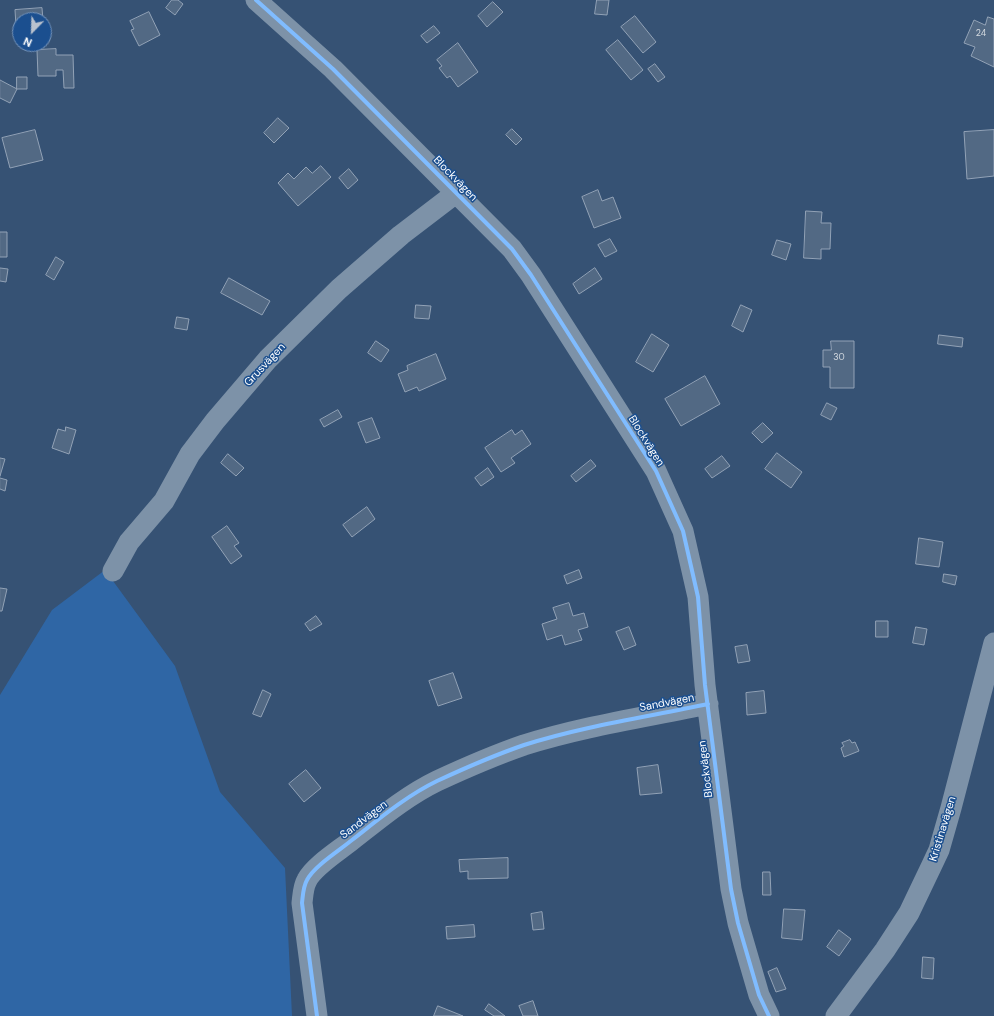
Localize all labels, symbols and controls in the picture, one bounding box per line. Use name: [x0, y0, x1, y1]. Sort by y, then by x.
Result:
north arrow: [12, 12, 52, 52]
house number: 24: [976, 29, 986, 39]
text: N: [21, 34, 34, 50]
street label: Blockvägen: [430, 154, 480, 204]
street label: Grusvägen: [242, 341, 288, 389]
house number: 30: [833, 353, 845, 363]
street label: Blockvägen: [625, 413, 667, 469]
street label: Sandvägen: [638, 691, 696, 715]
street label: Blockvägen: [696, 740, 716, 798]
street label: Kristinavägen: [927, 795, 959, 863]
street label: Sandvägen: [338, 798, 390, 842]

